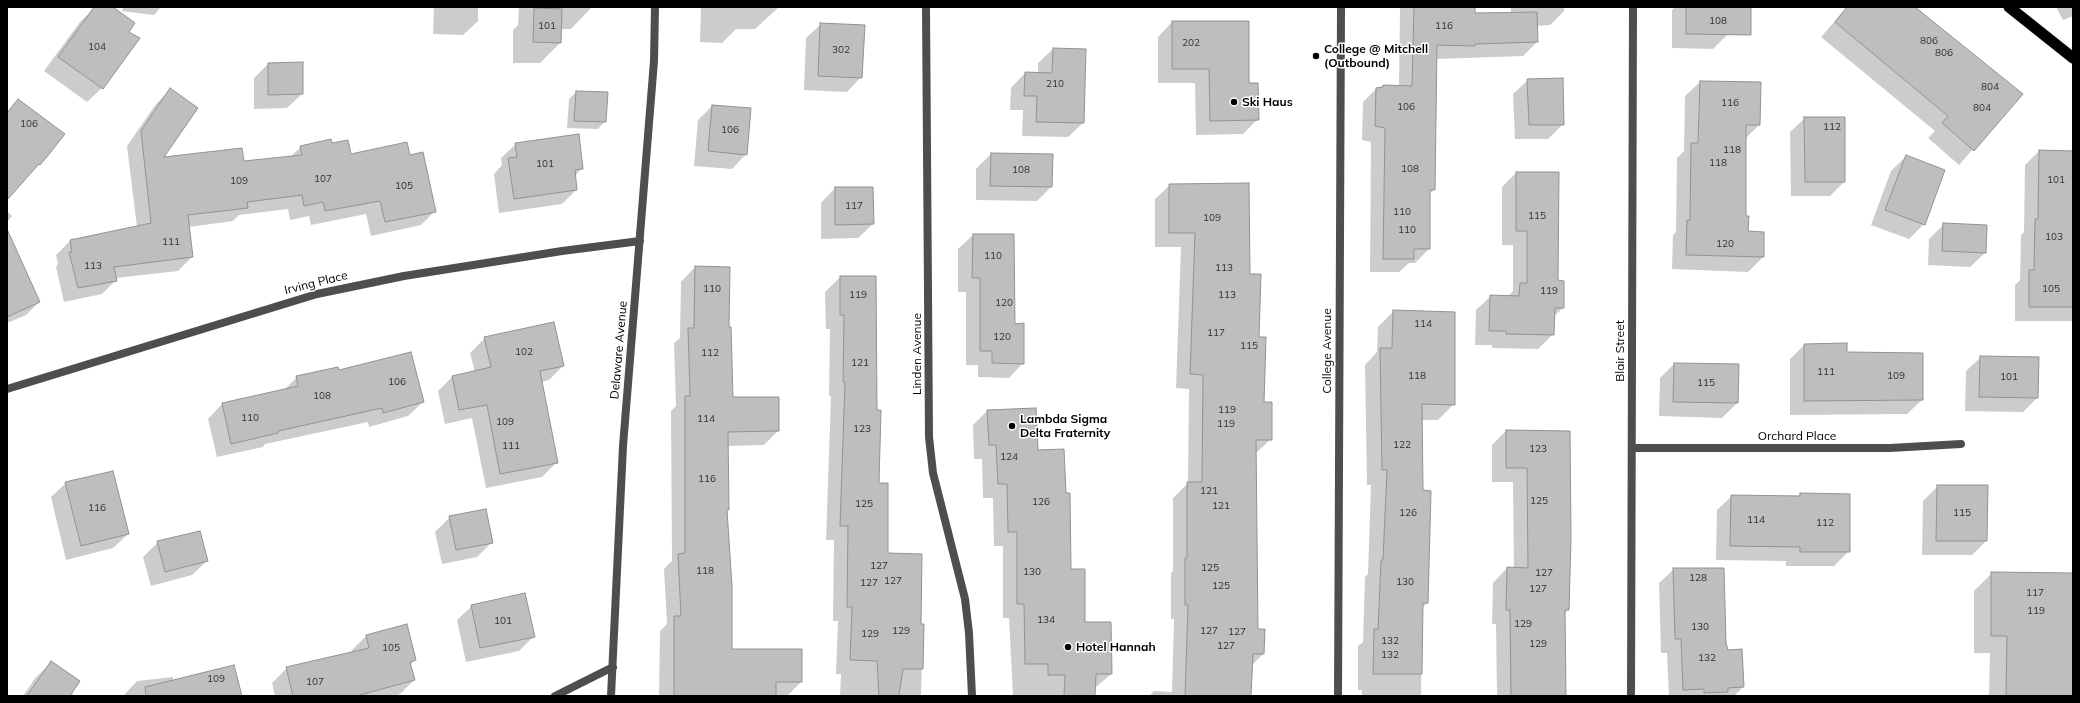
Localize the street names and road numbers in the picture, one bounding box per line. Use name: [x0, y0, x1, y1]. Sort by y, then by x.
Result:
street label: Irving Place: [283, 268, 349, 298]
street label: Delaware Avenue: [608, 300, 630, 400]
street label: College Avenue: [1320, 308, 1334, 394]
street label: Linden Avenue: [910, 313, 924, 395]
street label: Blair Street: [1613, 320, 1627, 382]
street label: Orchard Place: [1758, 429, 1836, 443]

